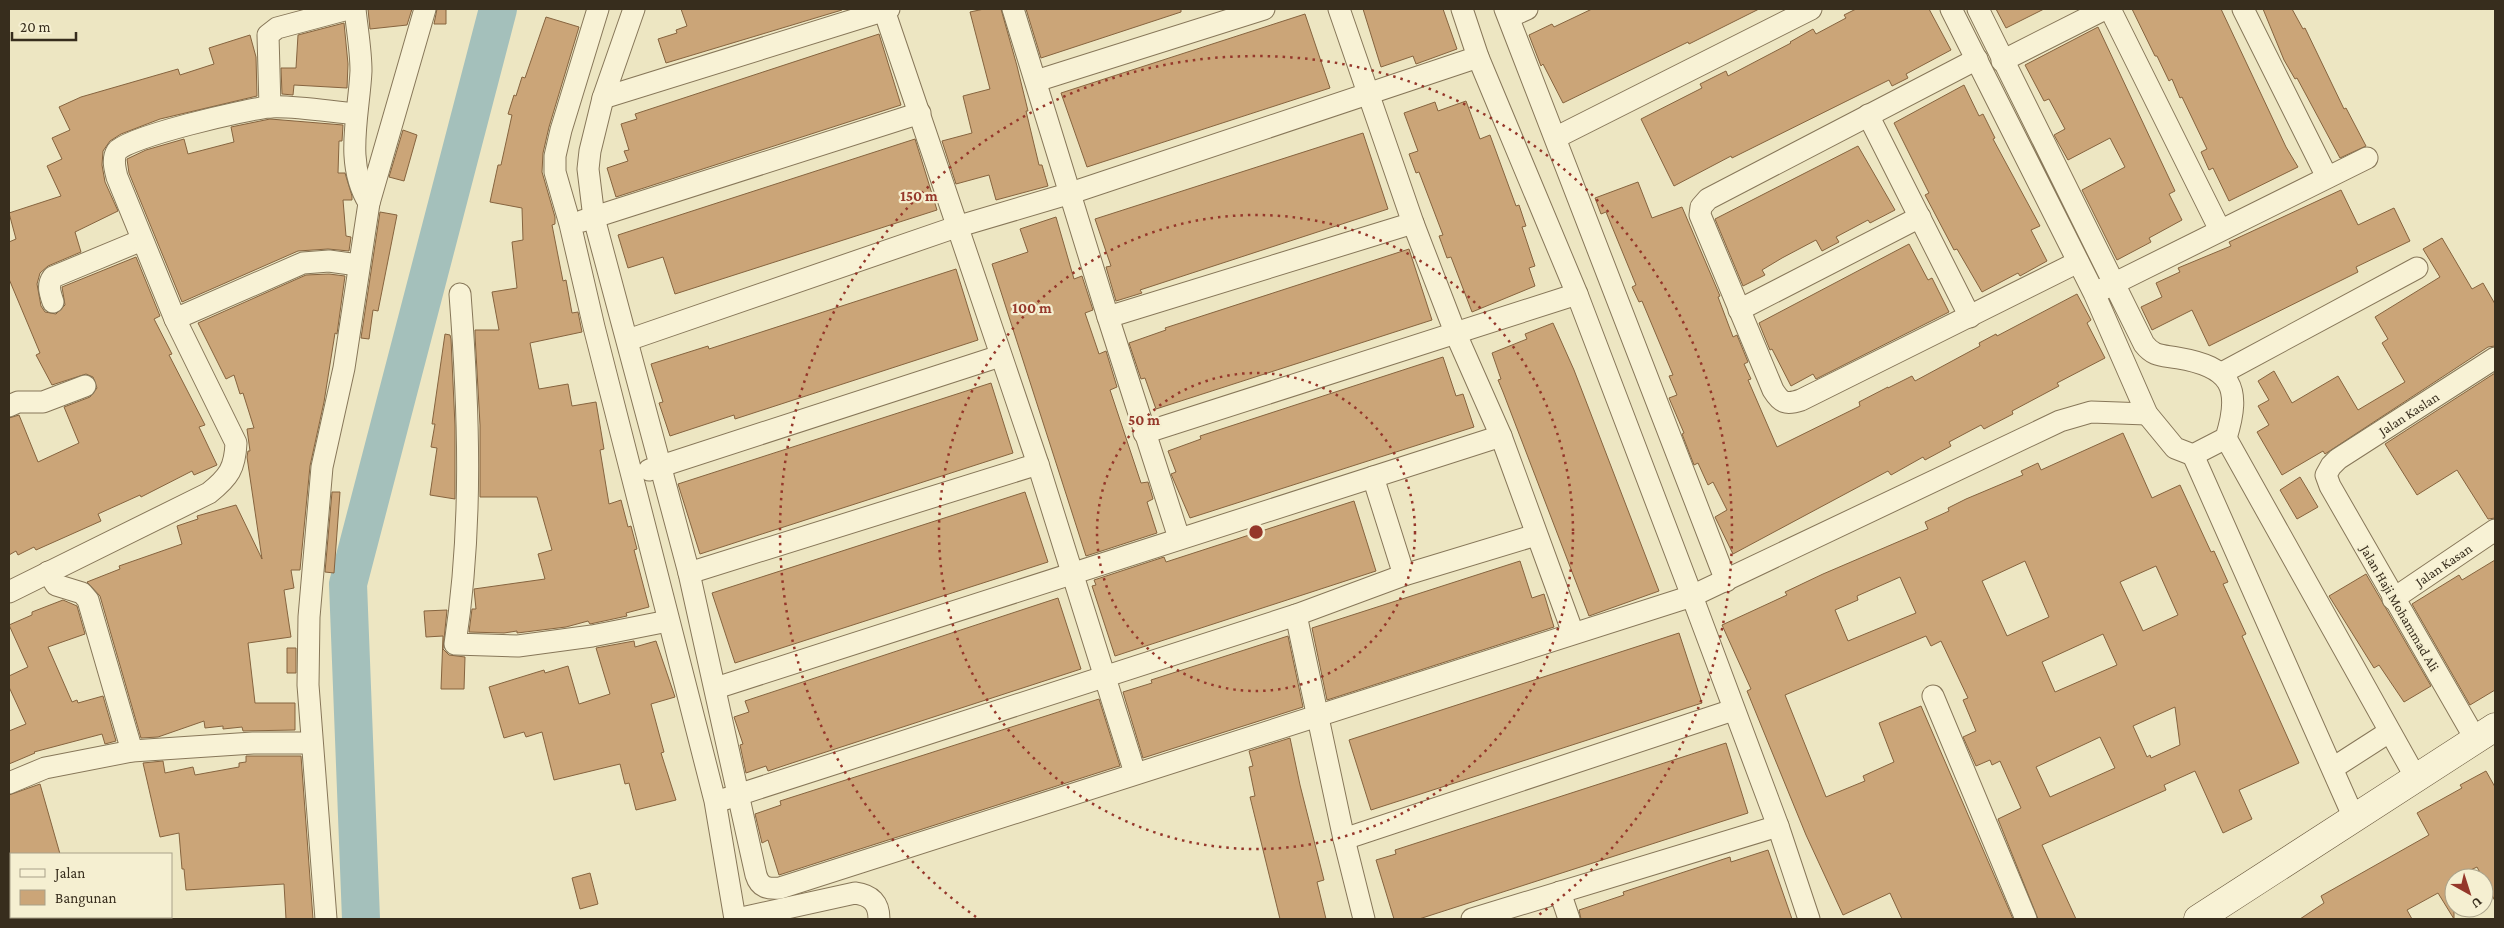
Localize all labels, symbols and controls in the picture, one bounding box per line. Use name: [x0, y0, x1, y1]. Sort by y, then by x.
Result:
scale bar: [12, 10, 76, 42]
text: 20 m: [20, 19, 51, 35]
text: 150 m: [900, 188, 938, 204]
text: 100 m: [1012, 300, 1052, 316]
street label: Jalan Kaslan: [2374, 388, 2442, 440]
text: 50 m: [1128, 412, 1160, 428]
centre of rings: [1247, 523, 1265, 541]
street label: Jalan Haji Mohammad Ali: [2355, 540, 2443, 675]
street label: Jalan Kasan: [2411, 540, 2475, 591]
legend: [10, 853, 172, 918]
text: Jalan: [53, 865, 85, 882]
north arrow: [2444, 868, 2494, 918]
text: Bangunan: [55, 890, 116, 907]
text: U: [2468, 894, 2486, 913]

